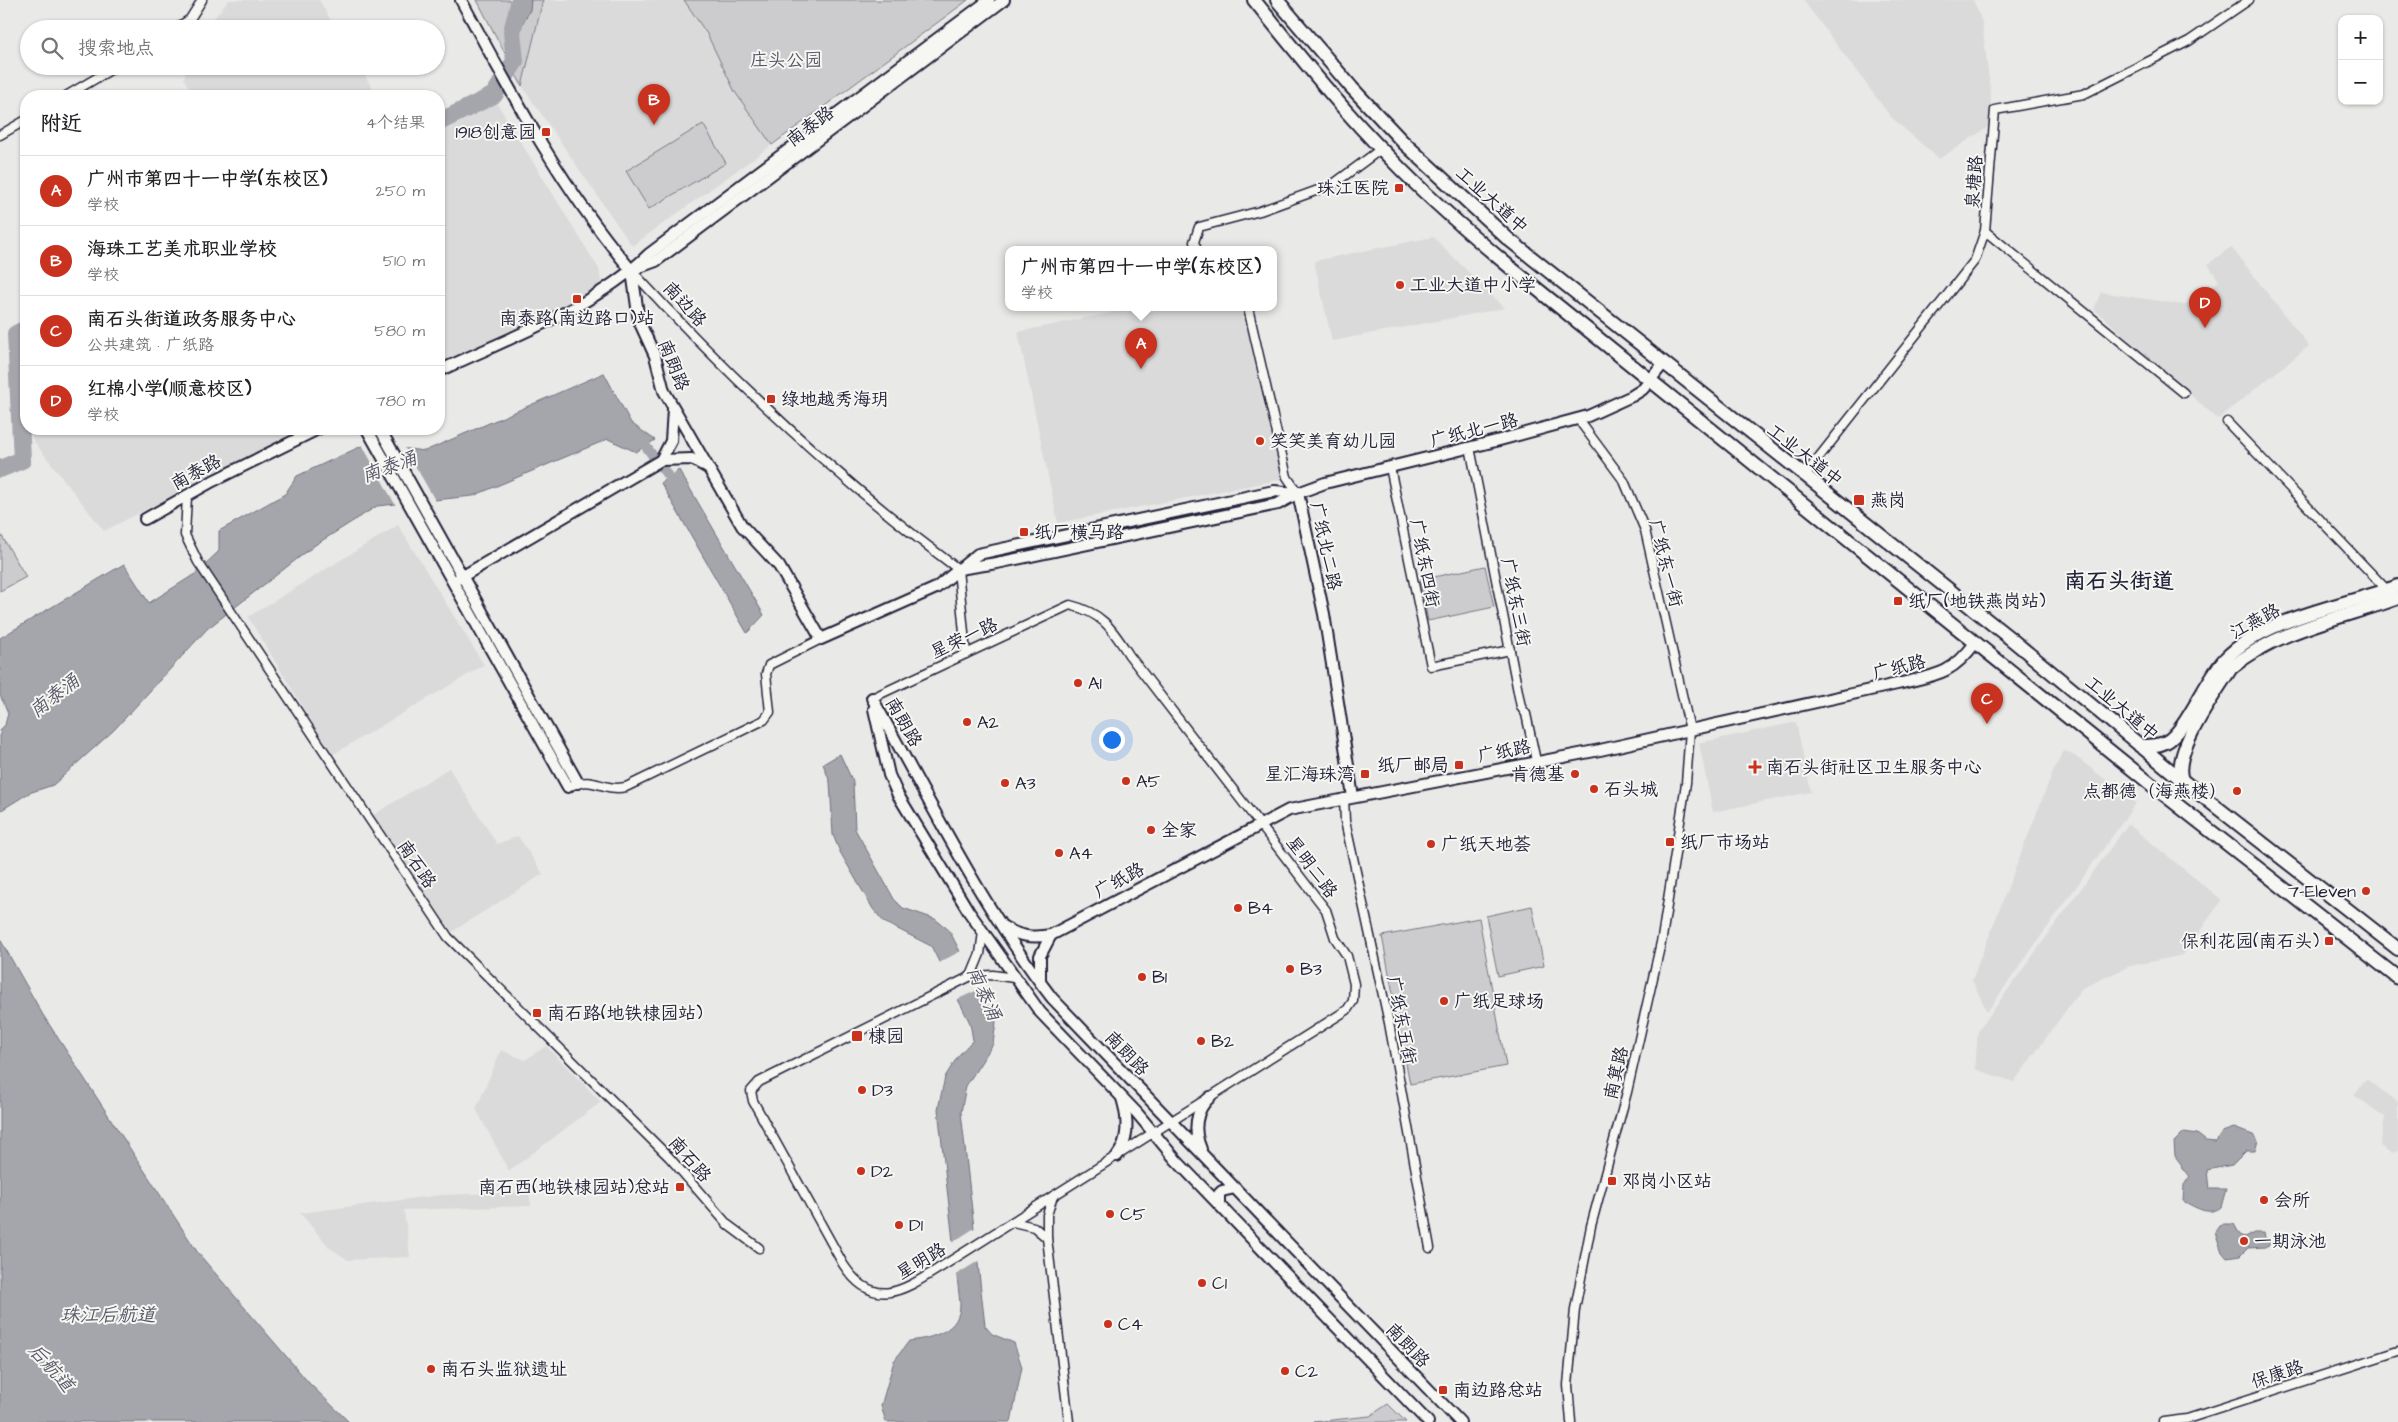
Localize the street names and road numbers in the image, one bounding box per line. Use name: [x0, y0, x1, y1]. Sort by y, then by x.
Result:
street label: 南泰路: [781, 100, 839, 153]
street label: 泉塘路: [1960, 154, 1989, 210]
street label: 工业大道中: [1450, 161, 1533, 240]
street label: 南边路: [657, 276, 712, 333]
street label: 南朗路: [652, 335, 695, 395]
street label: 广纸北一路: [1427, 407, 1521, 454]
street label: 工业大道中: [1762, 418, 1848, 493]
street label: 南泰路: [167, 448, 226, 496]
street label: 广纸北二路: [1304, 499, 1347, 593]
street label: 广纸东一街: [1642, 516, 1689, 610]
street label: 广纸东四街: [1404, 517, 1445, 610]
street label: 广纸东三街: [1495, 556, 1536, 649]
street label: 江燕路: [2226, 598, 2285, 645]
street label: 星荣一路: [926, 612, 1002, 665]
street label: 广纸路: [1870, 649, 1928, 686]
street label: 工业大道中: [2079, 670, 2164, 747]
street label: 南朗路: [879, 693, 928, 752]
street label: 广纸路: [1475, 734, 1533, 769]
street label: 星明二路: [1280, 831, 1343, 904]
street label: 南石路: [391, 835, 442, 894]
street label: 广纸路: [1090, 857, 1149, 904]
street label: 广纸东五街: [1381, 974, 1422, 1067]
street label: 南朗路: [1099, 1025, 1154, 1081]
street label: 南箕路: [1598, 1044, 1635, 1102]
street label: 南石路: [662, 1131, 717, 1188]
street label: 星明路: [892, 1237, 951, 1286]
street label: 南朗路: [1380, 1317, 1435, 1373]
street label: 保康路: [2248, 1354, 2307, 1395]

